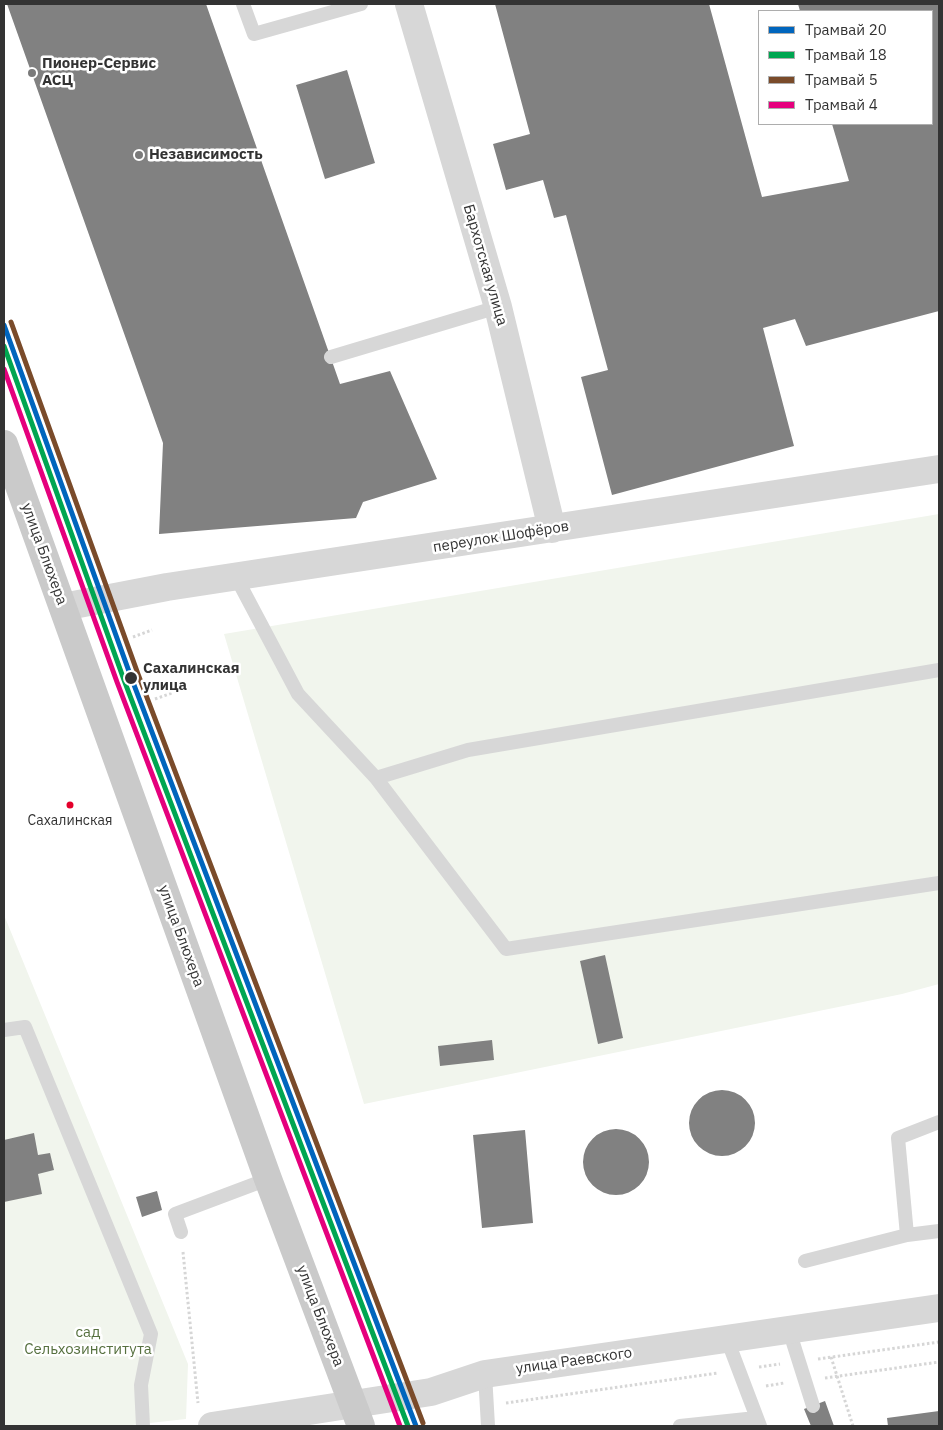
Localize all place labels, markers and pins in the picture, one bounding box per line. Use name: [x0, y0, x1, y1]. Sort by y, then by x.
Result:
place label: Пионер-Сервис АСЦ: [42, 55, 156, 90]
marker: Пионер-Сервис АСЦ: [26, 67, 38, 79]
place label: Независимость: [149, 146, 263, 164]
marker: Независимость: [133, 149, 145, 161]
place label: Сахалинская улица: [143, 660, 239, 695]
marker: Сахалинская улица: [123, 670, 139, 686]
marker: Сахалинская: [65, 800, 75, 810]
place label: Сахалинская: [28, 813, 112, 829]

